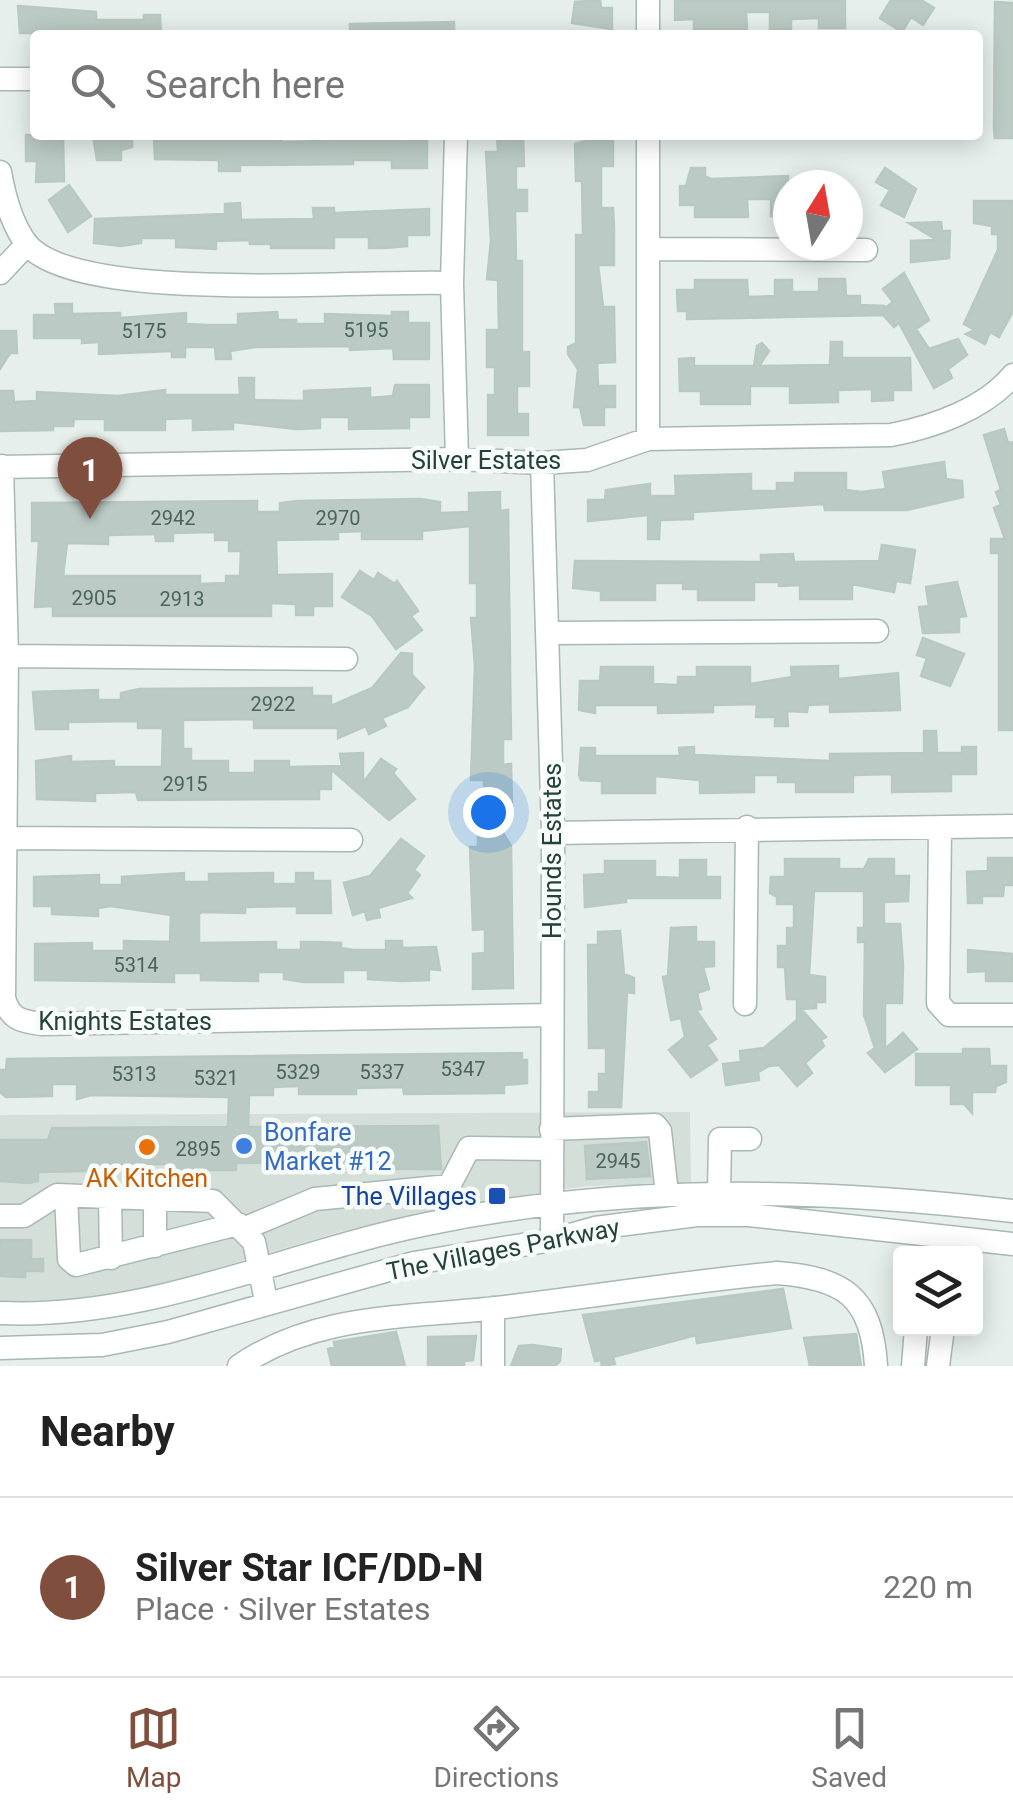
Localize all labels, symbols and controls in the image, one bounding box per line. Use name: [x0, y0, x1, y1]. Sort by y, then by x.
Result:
search box: [30, 30, 983, 140]
icon: search: [65, 58, 120, 113]
text: Search here: [145, 63, 345, 107]
north arrow: [773, 170, 863, 260]
house number: 5195: [344, 318, 388, 342]
house number: 5175: [122, 319, 166, 343]
pin: 1: [58, 436, 122, 519]
street label: Silver Estates: [411, 446, 561, 475]
house number: 2942: [151, 506, 195, 530]
house number: 2970: [316, 506, 360, 530]
house number: 2905: [72, 586, 116, 610]
house number: 2913: [160, 587, 204, 611]
house number: 2922: [251, 692, 295, 716]
street label: Hounds Estates: [538, 763, 567, 939]
house number: 2915: [163, 772, 207, 796]
your location: [463, 787, 514, 838]
house number: 5314: [114, 953, 158, 977]
street label: Knights Estates: [38, 1007, 212, 1036]
house number: 5347: [441, 1057, 485, 1081]
house number: 5329: [276, 1060, 320, 1084]
house number: 5337: [360, 1060, 404, 1084]
house number: 5313: [112, 1062, 156, 1086]
house number: 5321: [194, 1066, 238, 1090]
place label: Bonfare Market #12: [264, 1118, 391, 1176]
marker: Bonfare Market #12: [233, 1135, 255, 1157]
marker: AK Kitchen: [136, 1136, 158, 1158]
house number: 2895: [176, 1137, 220, 1161]
house number: 2945: [596, 1149, 640, 1173]
place label: AK Kitchen: [86, 1164, 208, 1193]
place label: The Villages: [341, 1182, 477, 1211]
marker: The Villages: [486, 1185, 508, 1207]
street label: The Villages Parkway: [384, 1213, 622, 1286]
map controls: [893, 1246, 983, 1336]
button: layers: [893, 1246, 983, 1336]
text: Nearby: [40, 1407, 175, 1456]
text: Silver Star ICF/DD-N: [135, 1546, 483, 1590]
text: 1: [63, 1568, 82, 1606]
text: 220 m: [883, 1568, 973, 1606]
text: Place · Silver Estates: [135, 1590, 430, 1628]
tab: Map: [126, 1701, 181, 1794]
tab: Directions: [433, 1701, 559, 1794]
tab: Saved: [811, 1701, 887, 1794]

